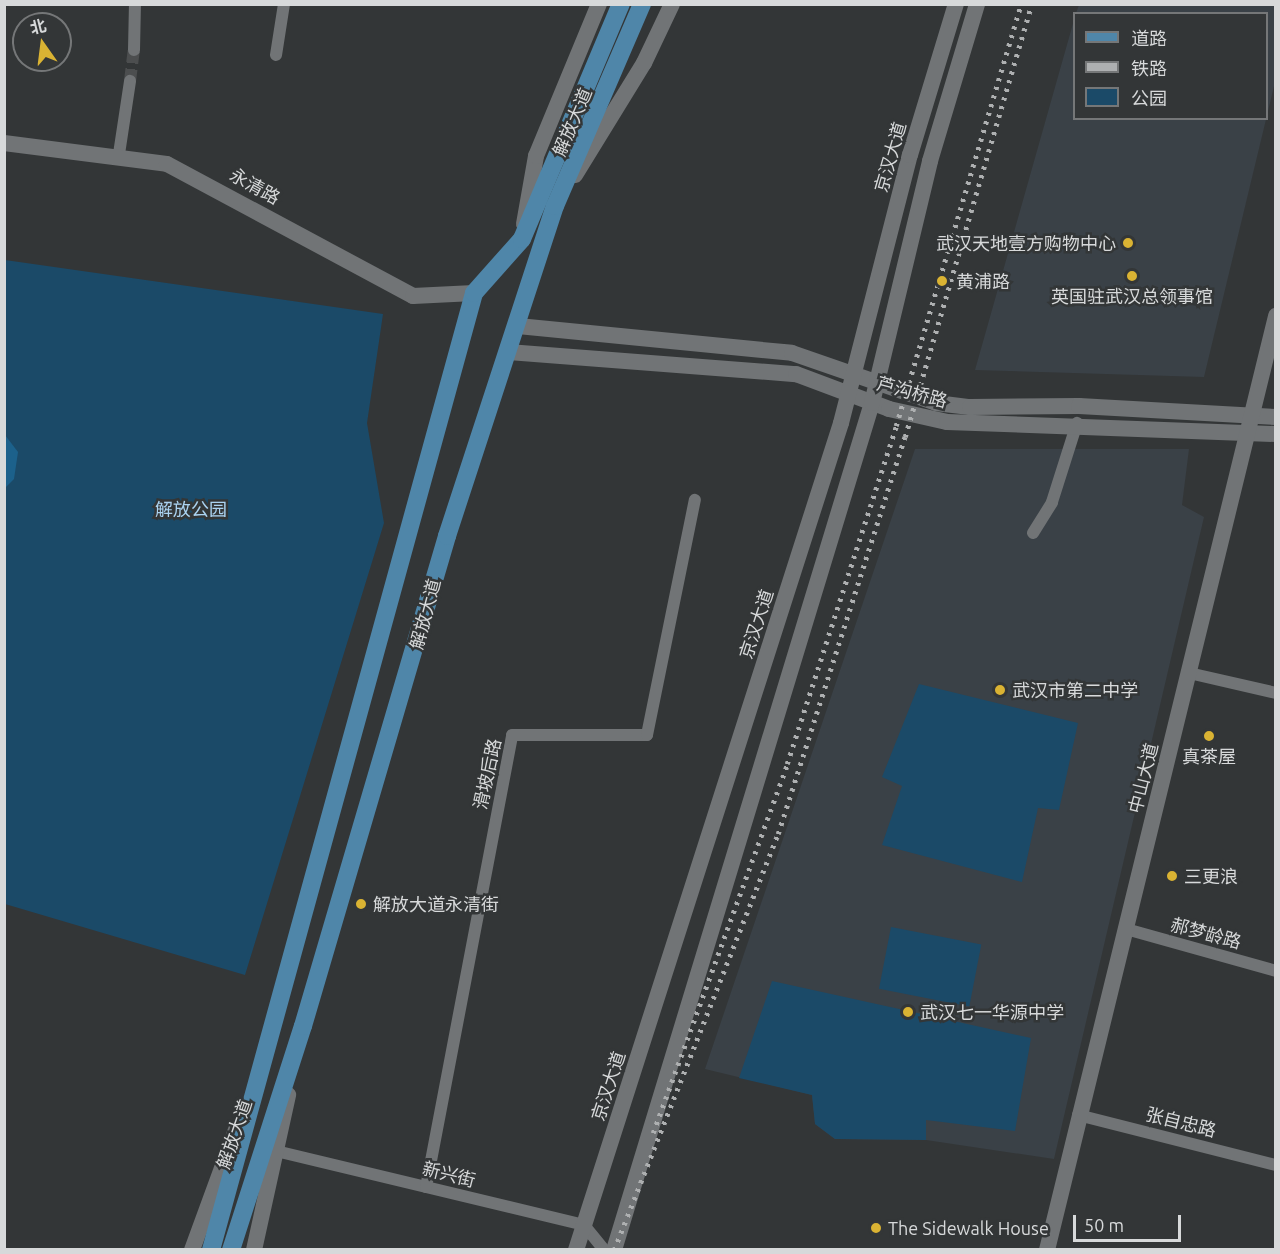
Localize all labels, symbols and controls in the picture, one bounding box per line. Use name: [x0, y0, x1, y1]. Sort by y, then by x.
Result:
north arrow: [12, 12, 72, 72]
legend: [1073, 12, 1268, 120]
text: 北: [28, 16, 48, 37]
text: 道路: [1131, 28, 1167, 48]
text: 铁路: [1131, 58, 1167, 78]
street label: 解放大道: [548, 85, 596, 159]
text: 公园: [1131, 88, 1167, 108]
street label: 京汉大道: [870, 119, 910, 195]
street label: 永清路: [226, 163, 284, 209]
place label: 武汉天地壹方购物中心: [936, 232, 1116, 254]
marker: 武汉天地壹方购物中心: [1121, 236, 1135, 250]
marker: 英国驻武汉总领事馆: [1125, 269, 1139, 283]
place label: 黄浦路: [956, 270, 1010, 292]
marker: 黄浦路: [933, 272, 951, 290]
place label: 英国驻武汉总领事馆: [1051, 285, 1213, 307]
street label: 芦沟桥路: [874, 372, 950, 412]
park label: 解放公园: [155, 498, 227, 520]
street label: 解放大道: [405, 576, 445, 652]
street label: 京汉大道: [735, 586, 777, 662]
place label: 武汉市第二中学: [1012, 679, 1138, 701]
marker: 武汉市第二中学: [993, 683, 1007, 697]
marker: 真茶屋: [1202, 729, 1216, 743]
street label: 滑坡后路: [469, 737, 505, 811]
street label: 中山大道: [1124, 740, 1162, 816]
place label: 真茶屋: [1182, 745, 1236, 767]
place label: 三更浪: [1184, 865, 1238, 887]
marker: 三更浪: [1165, 869, 1179, 883]
place label: 解放大道永清街: [373, 893, 499, 915]
marker: 解放大道永清街: [354, 897, 368, 911]
street label: 郝梦龄路: [1168, 913, 1244, 953]
place label: 武汉七一华源中学: [920, 1001, 1064, 1023]
marker: 武汉七一华源中学: [901, 1005, 915, 1019]
street label: 京汉大道: [587, 1048, 629, 1124]
street label: 解放大道: [212, 1096, 256, 1172]
street label: 张自忠路: [1143, 1103, 1219, 1141]
street label: 新兴街: [420, 1157, 478, 1191]
scale bar: [1076, 1203, 1184, 1241]
text: 50 m: [1084, 1215, 1124, 1235]
place label: The Sidewalk House: [888, 1217, 1049, 1239]
marker: The Sidewalk House: [869, 1221, 883, 1235]

